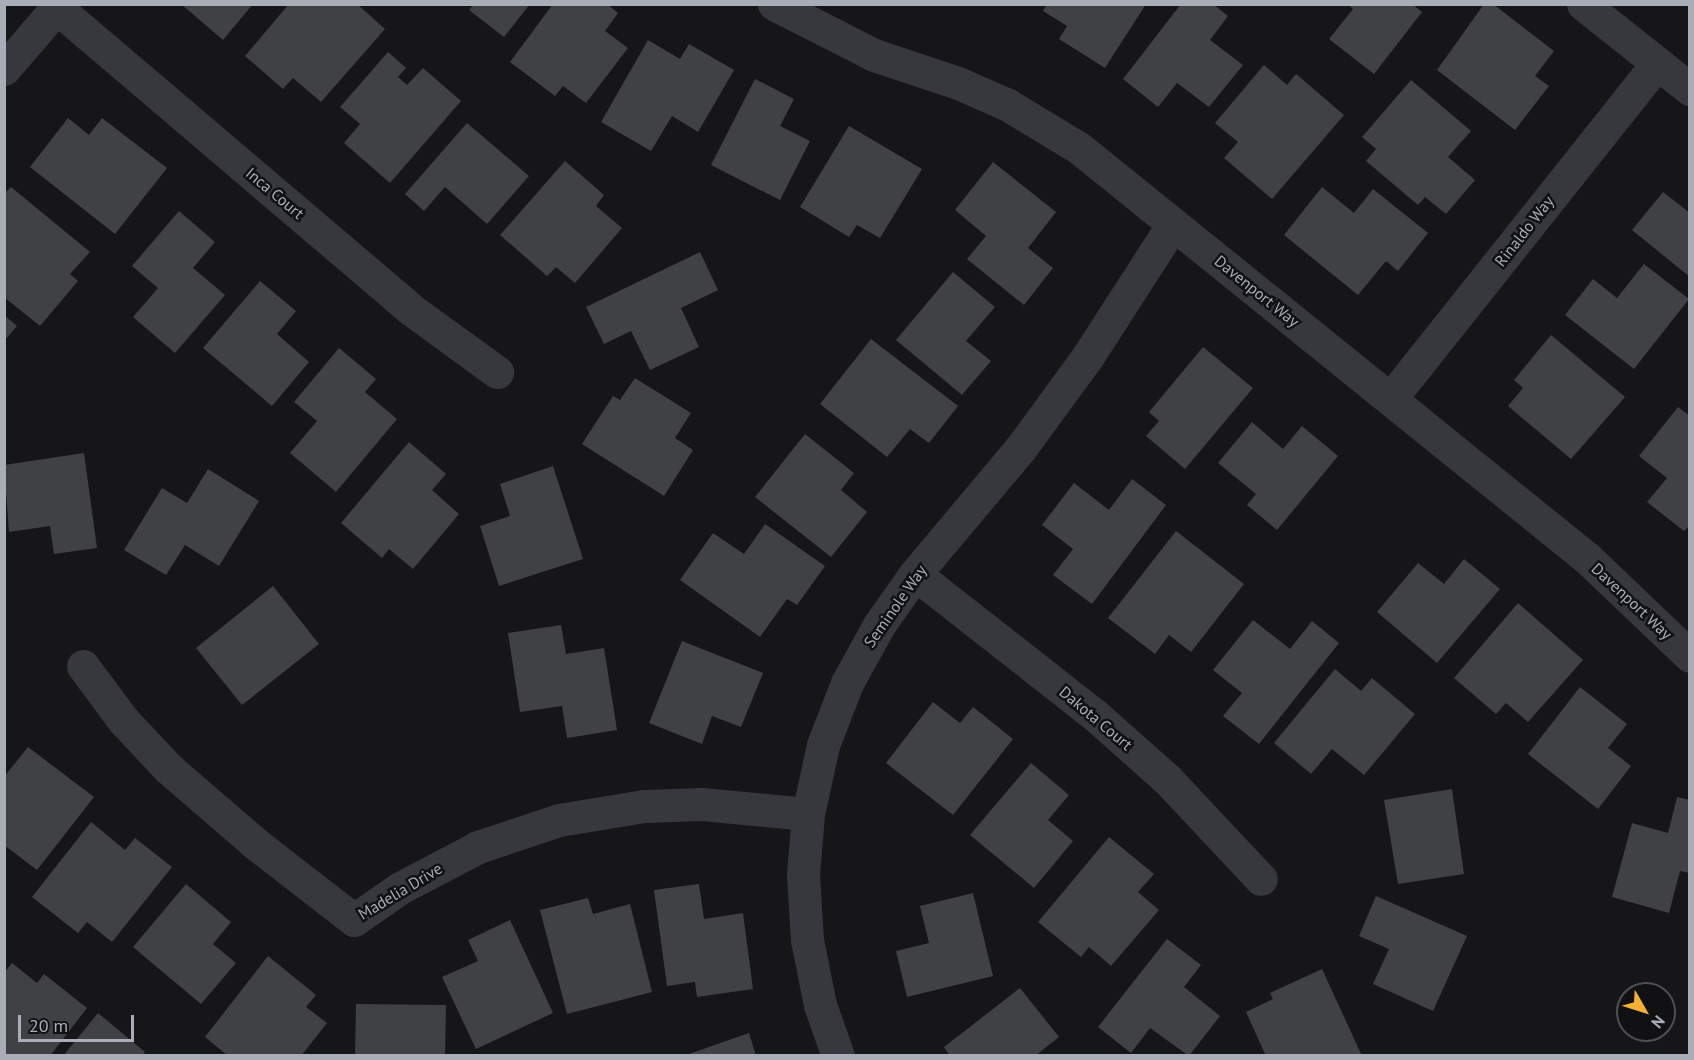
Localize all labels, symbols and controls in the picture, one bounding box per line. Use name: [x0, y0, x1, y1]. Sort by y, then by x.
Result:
street label: Inca Court: [242, 163, 308, 223]
street label: Rinaldo Way: [1490, 192, 1558, 270]
street label: Davenport Way: [1211, 251, 1303, 331]
street label: Davenport Way: [1588, 559, 1676, 643]
street label: Seminole Way: [860, 561, 930, 651]
street label: Dakota Court: [1056, 682, 1136, 754]
street label: Madelia Drive: [355, 858, 445, 924]
north arrow: [1616, 982, 1676, 1042]
scale bar: [21, 1003, 136, 1041]
text: N: [1647, 1012, 1670, 1032]
text: 20 m: [29, 1014, 68, 1037]

